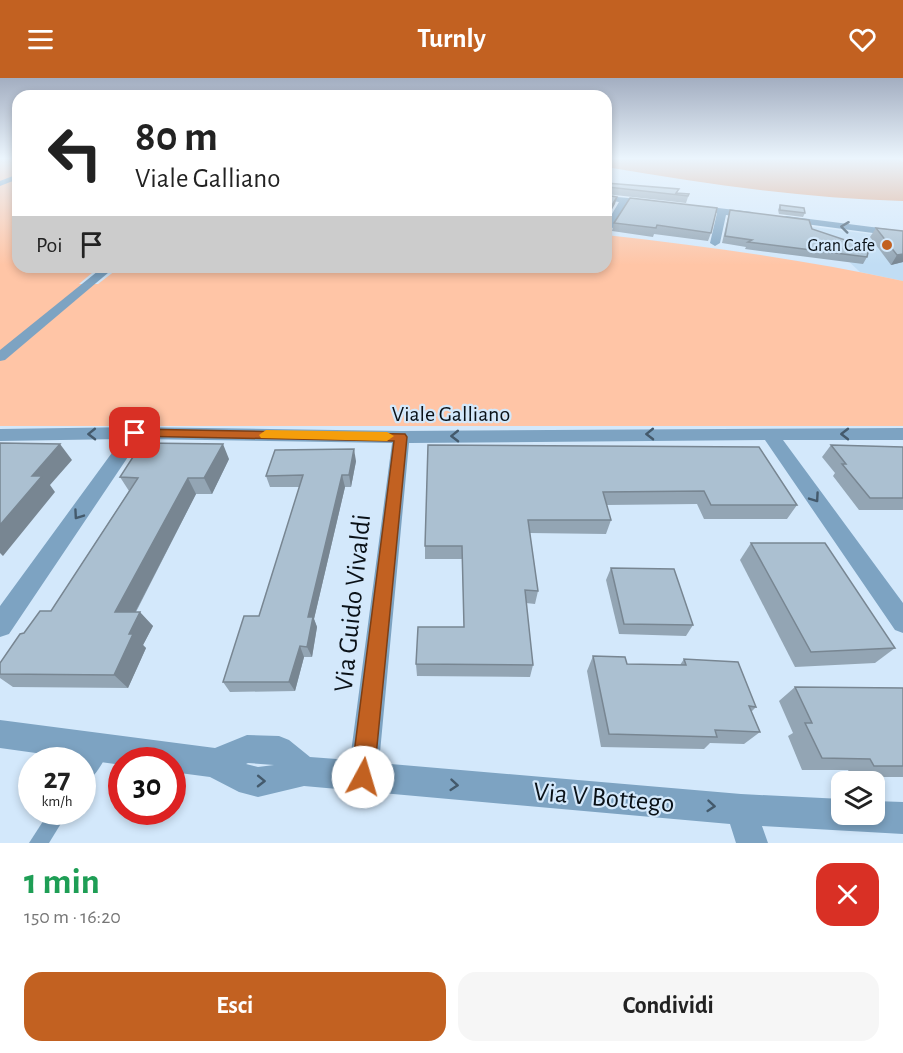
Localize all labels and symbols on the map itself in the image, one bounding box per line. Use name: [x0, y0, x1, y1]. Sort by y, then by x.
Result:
one-way arrow: [840, 221, 850, 233]
place label: Gran Cafe: [808, 237, 875, 255]
marker: Gran Cafe: [880, 238, 894, 252]
street label: Viale Galliano: [392, 403, 510, 425]
pin: [109, 407, 160, 458]
one-way arrow: [87, 427, 96, 440]
one-way arrow: [645, 428, 654, 441]
one-way arrow: [840, 428, 849, 440]
one-way arrow: [450, 430, 459, 442]
one-way arrow: [808, 492, 819, 503]
one-way arrow: [74, 508, 85, 519]
street label: Via Guido Vivaldi: [330, 513, 375, 693]
position arrow: [331, 745, 395, 809]
speed limit sign: 30: [108, 747, 186, 825]
one-way arrow: [257, 774, 266, 787]
one-way arrow: [449, 778, 458, 791]
street label: Via V Bottego: [532, 778, 676, 817]
one-way arrow: [707, 799, 716, 812]

